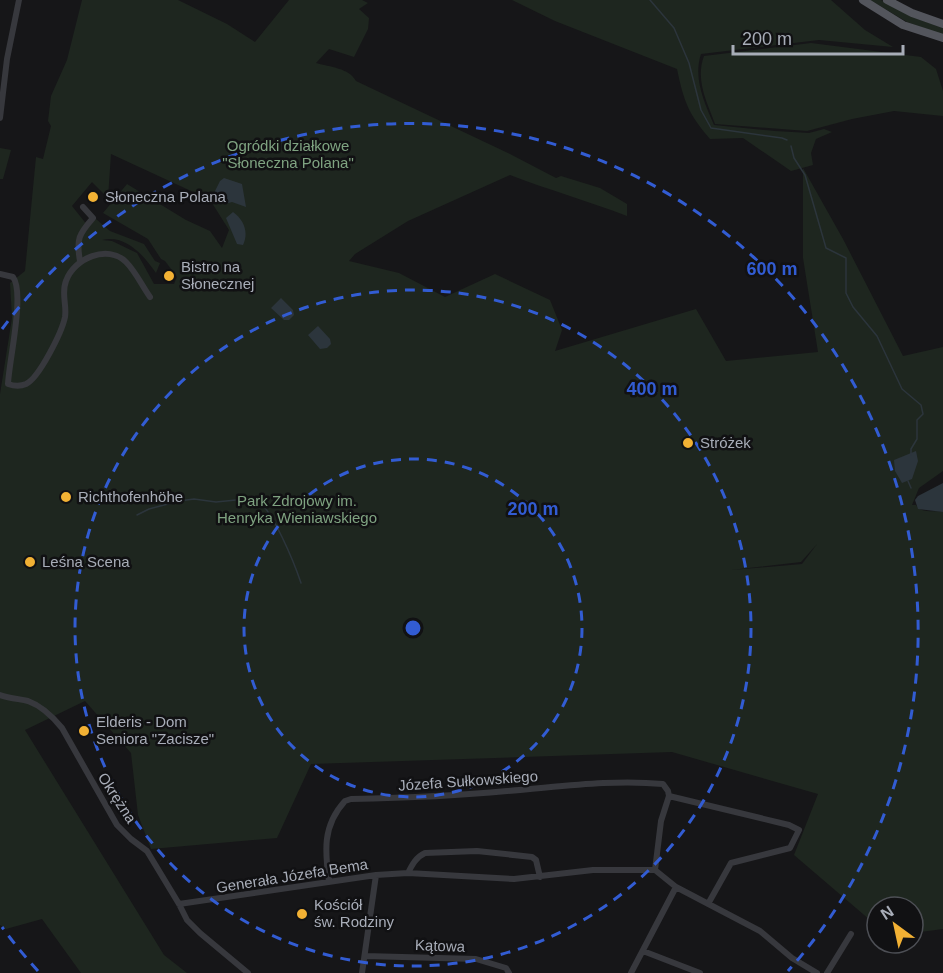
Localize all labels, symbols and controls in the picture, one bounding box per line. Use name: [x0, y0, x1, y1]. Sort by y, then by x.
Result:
scale bar: [733, 18, 902, 56]
text: 200 m: [742, 29, 792, 49]
park label: Ogródki działkowe "Słoneczna Polana": [222, 137, 354, 171]
place label: Słoneczna Polana: [105, 188, 227, 205]
marker: Słoneczna Polana: [86, 190, 100, 204]
place label: Bistro na Słonecznej: [181, 258, 254, 292]
text: 600 m: [746, 259, 798, 279]
marker: Bistro na Słonecznej: [162, 269, 176, 283]
text: 400 m: [626, 379, 678, 399]
place label: Stróżek: [700, 434, 751, 451]
marker: Stróżek: [681, 436, 695, 450]
place label: Richthofenhöhe: [78, 488, 183, 505]
marker: Richthofenhöhe: [59, 490, 73, 504]
park label: Park Zdrojowy im. Henryka Wieniawskiego: [217, 492, 377, 526]
text: 200 m: [507, 499, 559, 519]
place label: Leśna Scena: [42, 553, 130, 570]
marker: Leśna Scena: [23, 555, 37, 569]
centre of rings: [403, 618, 423, 638]
place label: Elderis - Dom Seniora "Zacisze": [96, 713, 214, 747]
marker: Elderis - Dom Seniora "Zacisze": [77, 724, 91, 738]
street label: Józefa Sułkowskiego: [398, 767, 538, 794]
street label: Okrężna: [95, 769, 140, 827]
street label: Generała Józefa Bema: [215, 855, 370, 896]
north arrow: [865, 895, 925, 955]
place label: Kościół św. Rodziny: [314, 896, 395, 930]
text: N: [878, 903, 897, 923]
marker: Kościół św. Rodziny: [295, 907, 309, 921]
street label: Kątowa: [415, 936, 466, 955]

